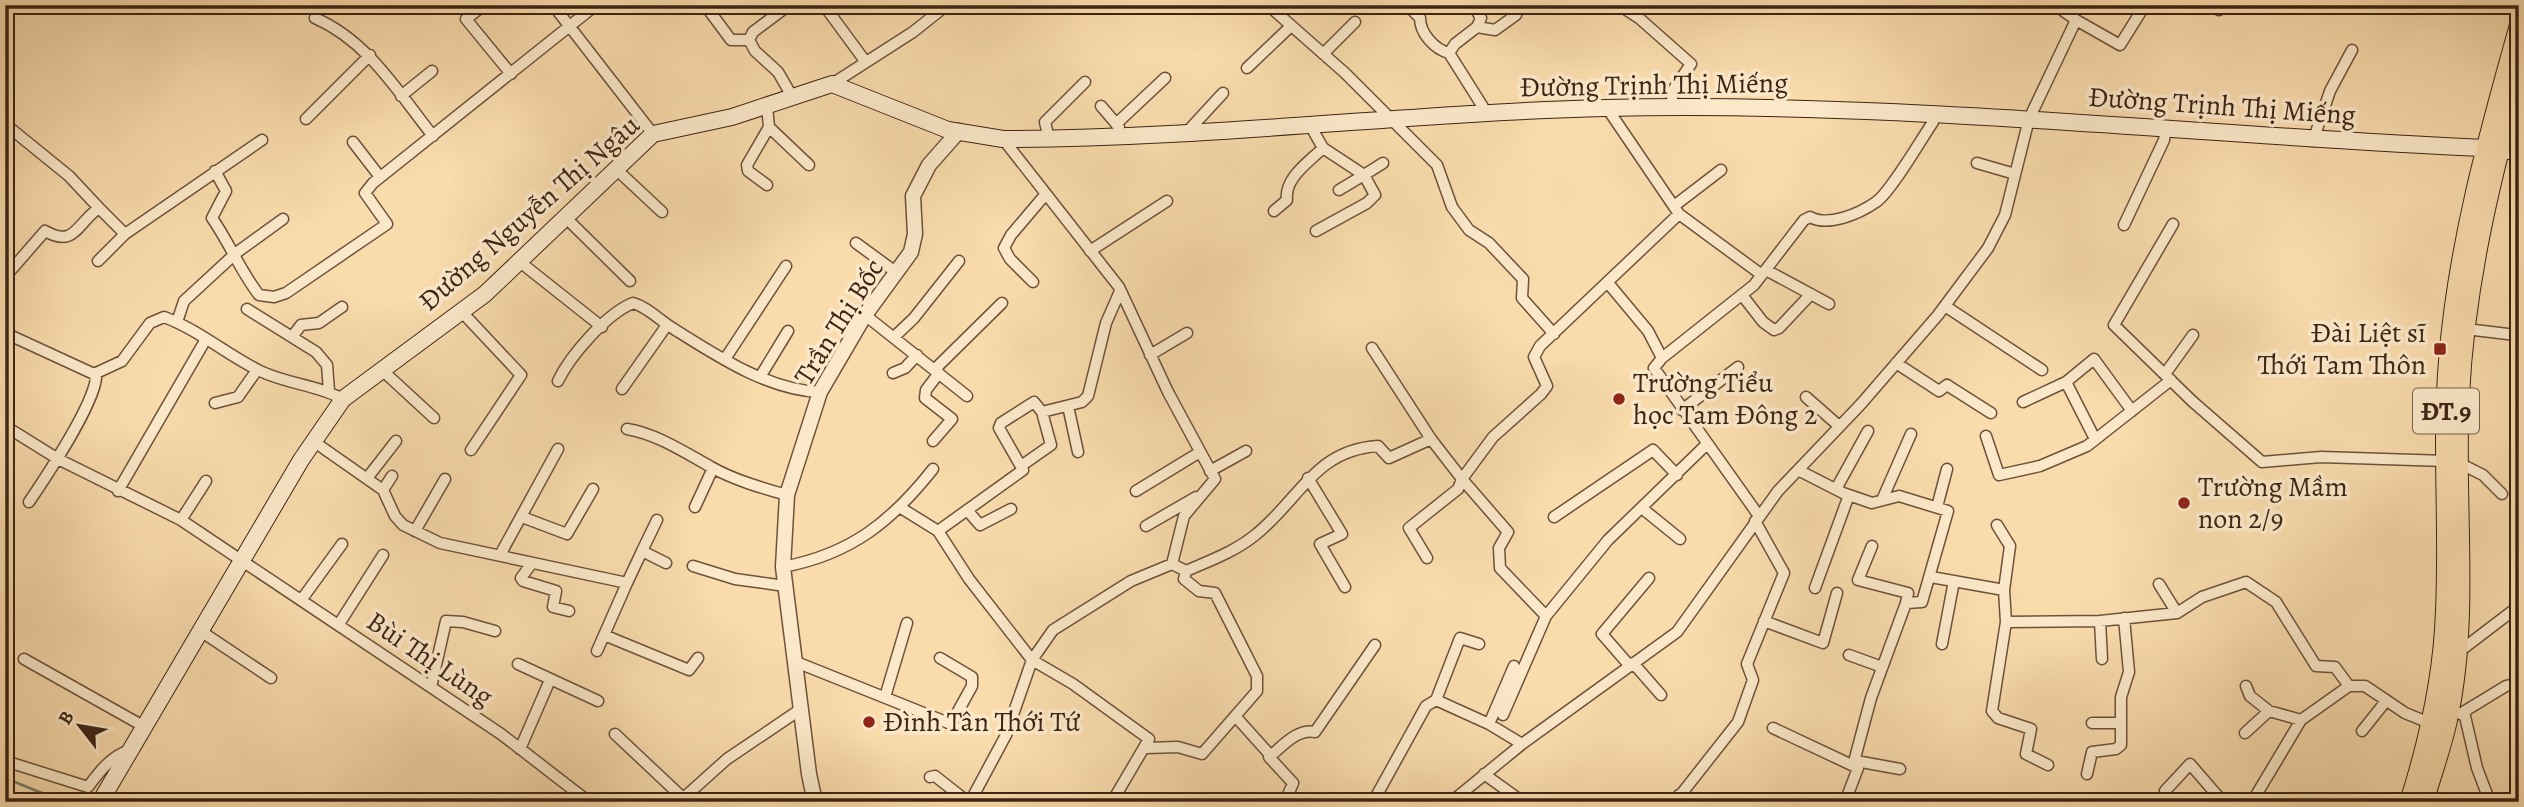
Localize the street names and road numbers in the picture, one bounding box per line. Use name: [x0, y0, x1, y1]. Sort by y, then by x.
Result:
street label: Đường Trịnh Thị Miếng: [1520, 64, 1788, 106]
street label: Đường Trịnh Thị Miếng: [2087, 78, 2357, 134]
street label: Đường Nguyễn Thị Ngâu: [410, 106, 648, 320]
street label: Trần Thị Bốc: [785, 252, 893, 392]
road number: ĐT.9: [2413, 388, 2479, 434]
street label: Bùi Thị Lùng: [359, 603, 501, 715]

